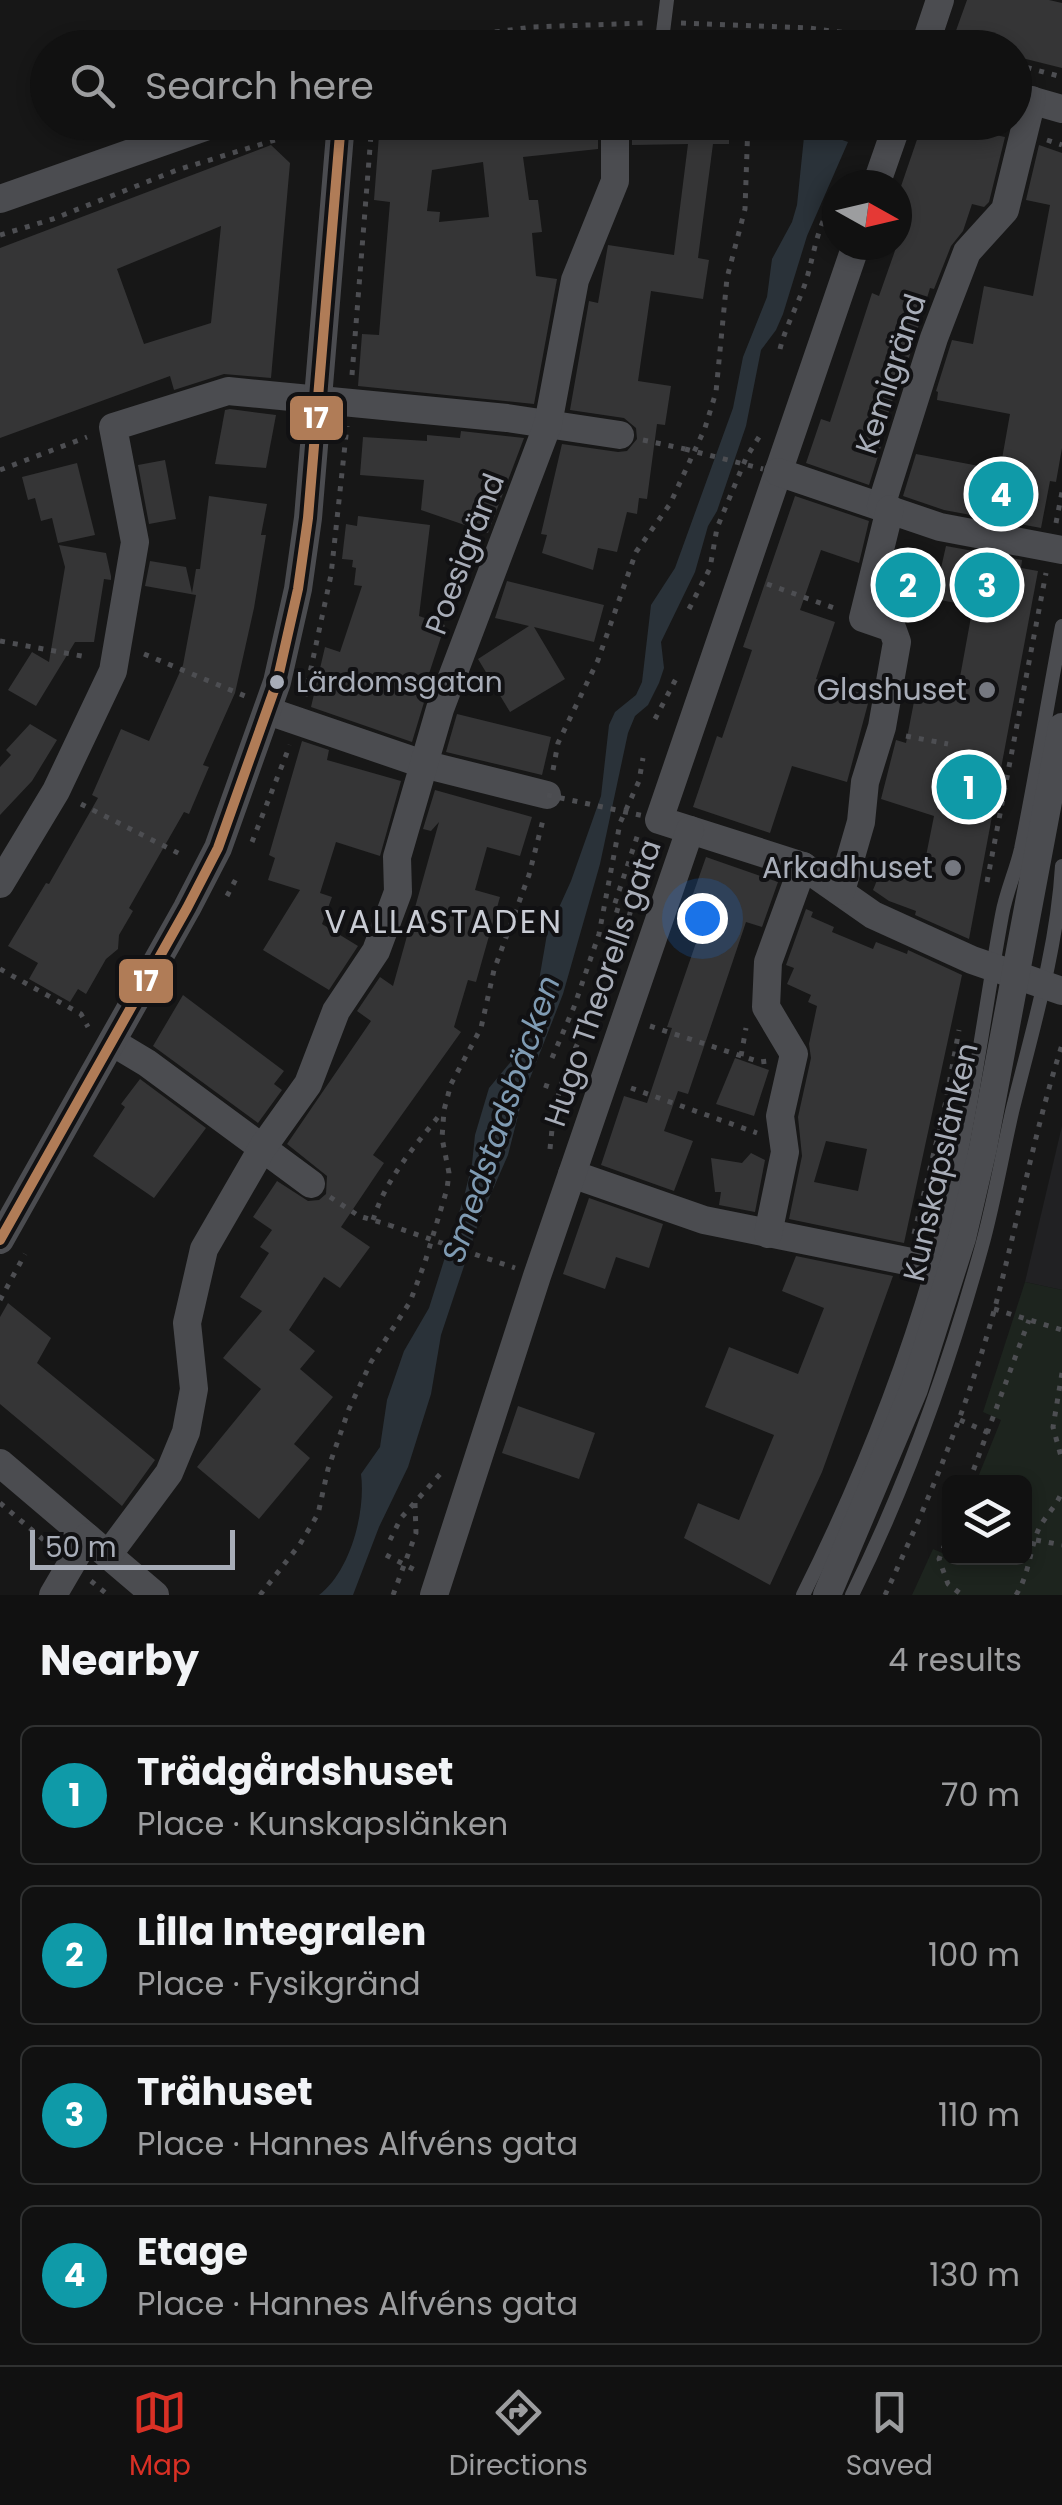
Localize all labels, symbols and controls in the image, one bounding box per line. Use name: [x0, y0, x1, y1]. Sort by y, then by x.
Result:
search box: [30, 30, 1032, 140]
icon: search: [65, 58, 120, 113]
text: Search here: [145, 59, 374, 112]
north arrow: [822, 170, 912, 260]
street label: Kemigränd: [844, 288, 937, 459]
line badge: 17: [288, 394, 345, 442]
text: 17: [303, 399, 329, 438]
pin: 4: [968, 456, 1034, 532]
street label: Poesigränd: [414, 467, 515, 641]
pin: 2: [876, 548, 940, 622]
pin: 3: [954, 548, 1020, 622]
place label: Lärdomsgatan: [296, 663, 503, 702]
place label: Glashuset: [817, 668, 967, 711]
marker: Lärdomsgatan: [267, 672, 287, 692]
marker: Glashuset: [976, 679, 998, 701]
pin: 1: [936, 750, 1002, 824]
street label: Hugo Theorells gata: [533, 834, 672, 1132]
place label: Arkadhuset: [762, 846, 933, 889]
marker: Arkadhuset: [942, 857, 964, 879]
your location: [677, 893, 728, 944]
district label: VALLASTADEN: [324, 899, 564, 944]
line badge: 17: [117, 957, 175, 1005]
text: 17: [133, 962, 159, 1001]
water label: Smedstadsbäcken: [430, 969, 571, 1268]
street label: Kunskapslänken: [892, 1038, 989, 1286]
map controls: [942, 1475, 1032, 1565]
button: layers: [942, 1475, 1032, 1565]
scale bar: [30, 1525, 235, 1570]
text: 50 m: [45, 1528, 116, 1567]
text: Nearby: [40, 1631, 199, 1690]
text: 4 results: [888, 1637, 1022, 1682]
text: Trädgårdshuset: [137, 1745, 453, 1798]
text: 1: [68, 1772, 81, 1817]
text: 70 m: [941, 1772, 1020, 1817]
text: Place · Kunskapslänken: [137, 1801, 508, 1846]
text: Lilla Integralen: [137, 1905, 426, 1958]
text: 2: [65, 1932, 84, 1977]
text: 100 m: [928, 1932, 1020, 1977]
text: Place · Fysikgränd: [137, 1961, 421, 2006]
text: Trähuset: [137, 2065, 313, 2118]
text: 3: [65, 2092, 84, 2137]
text: 110 m: [938, 2092, 1020, 2137]
text: Place · Hannes Alfvéns gata: [137, 2121, 578, 2166]
text: Etage: [137, 2225, 248, 2278]
text: 4: [64, 2252, 85, 2297]
text: 130 m: [929, 2252, 1020, 2297]
text: Place · Hannes Alfvéns gata: [137, 2281, 578, 2326]
tab: Map: [129, 2385, 191, 2487]
tab: Directions: [449, 2385, 588, 2487]
tab: Saved: [846, 2385, 933, 2487]

